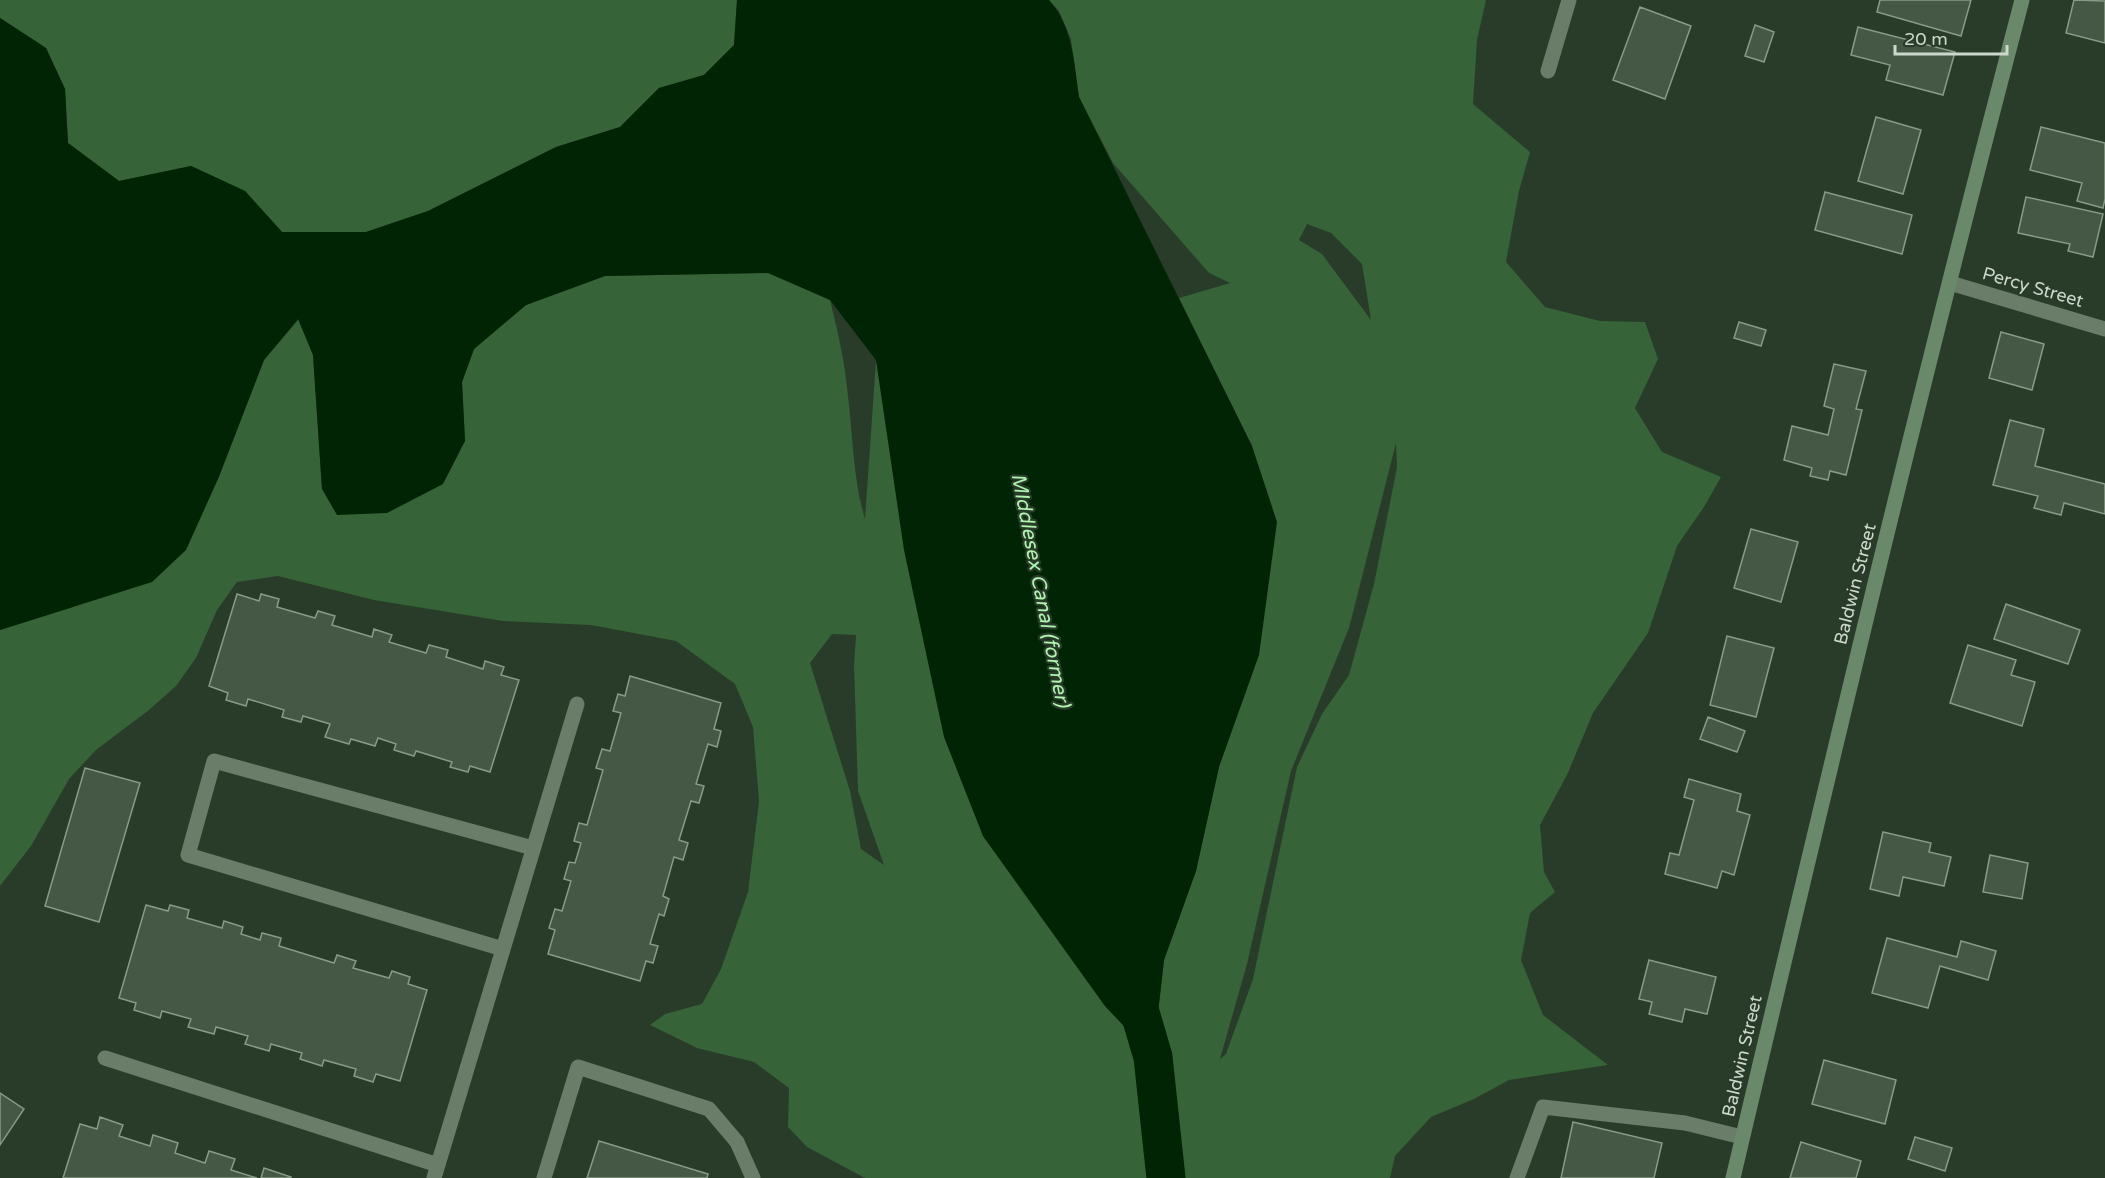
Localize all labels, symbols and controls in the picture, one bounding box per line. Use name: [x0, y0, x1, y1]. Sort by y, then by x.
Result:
scale bar: [1895, 18, 2008, 56]
text: 20 m: [1904, 28, 1948, 50]
street label: Percy Street: [1980, 262, 2086, 312]
water label: MIddlesex Canal (former): [1006, 471, 1075, 711]
street label: Baldwin Street: [1829, 521, 1881, 647]
street label: Baldwin Street: [1717, 993, 1767, 1119]

